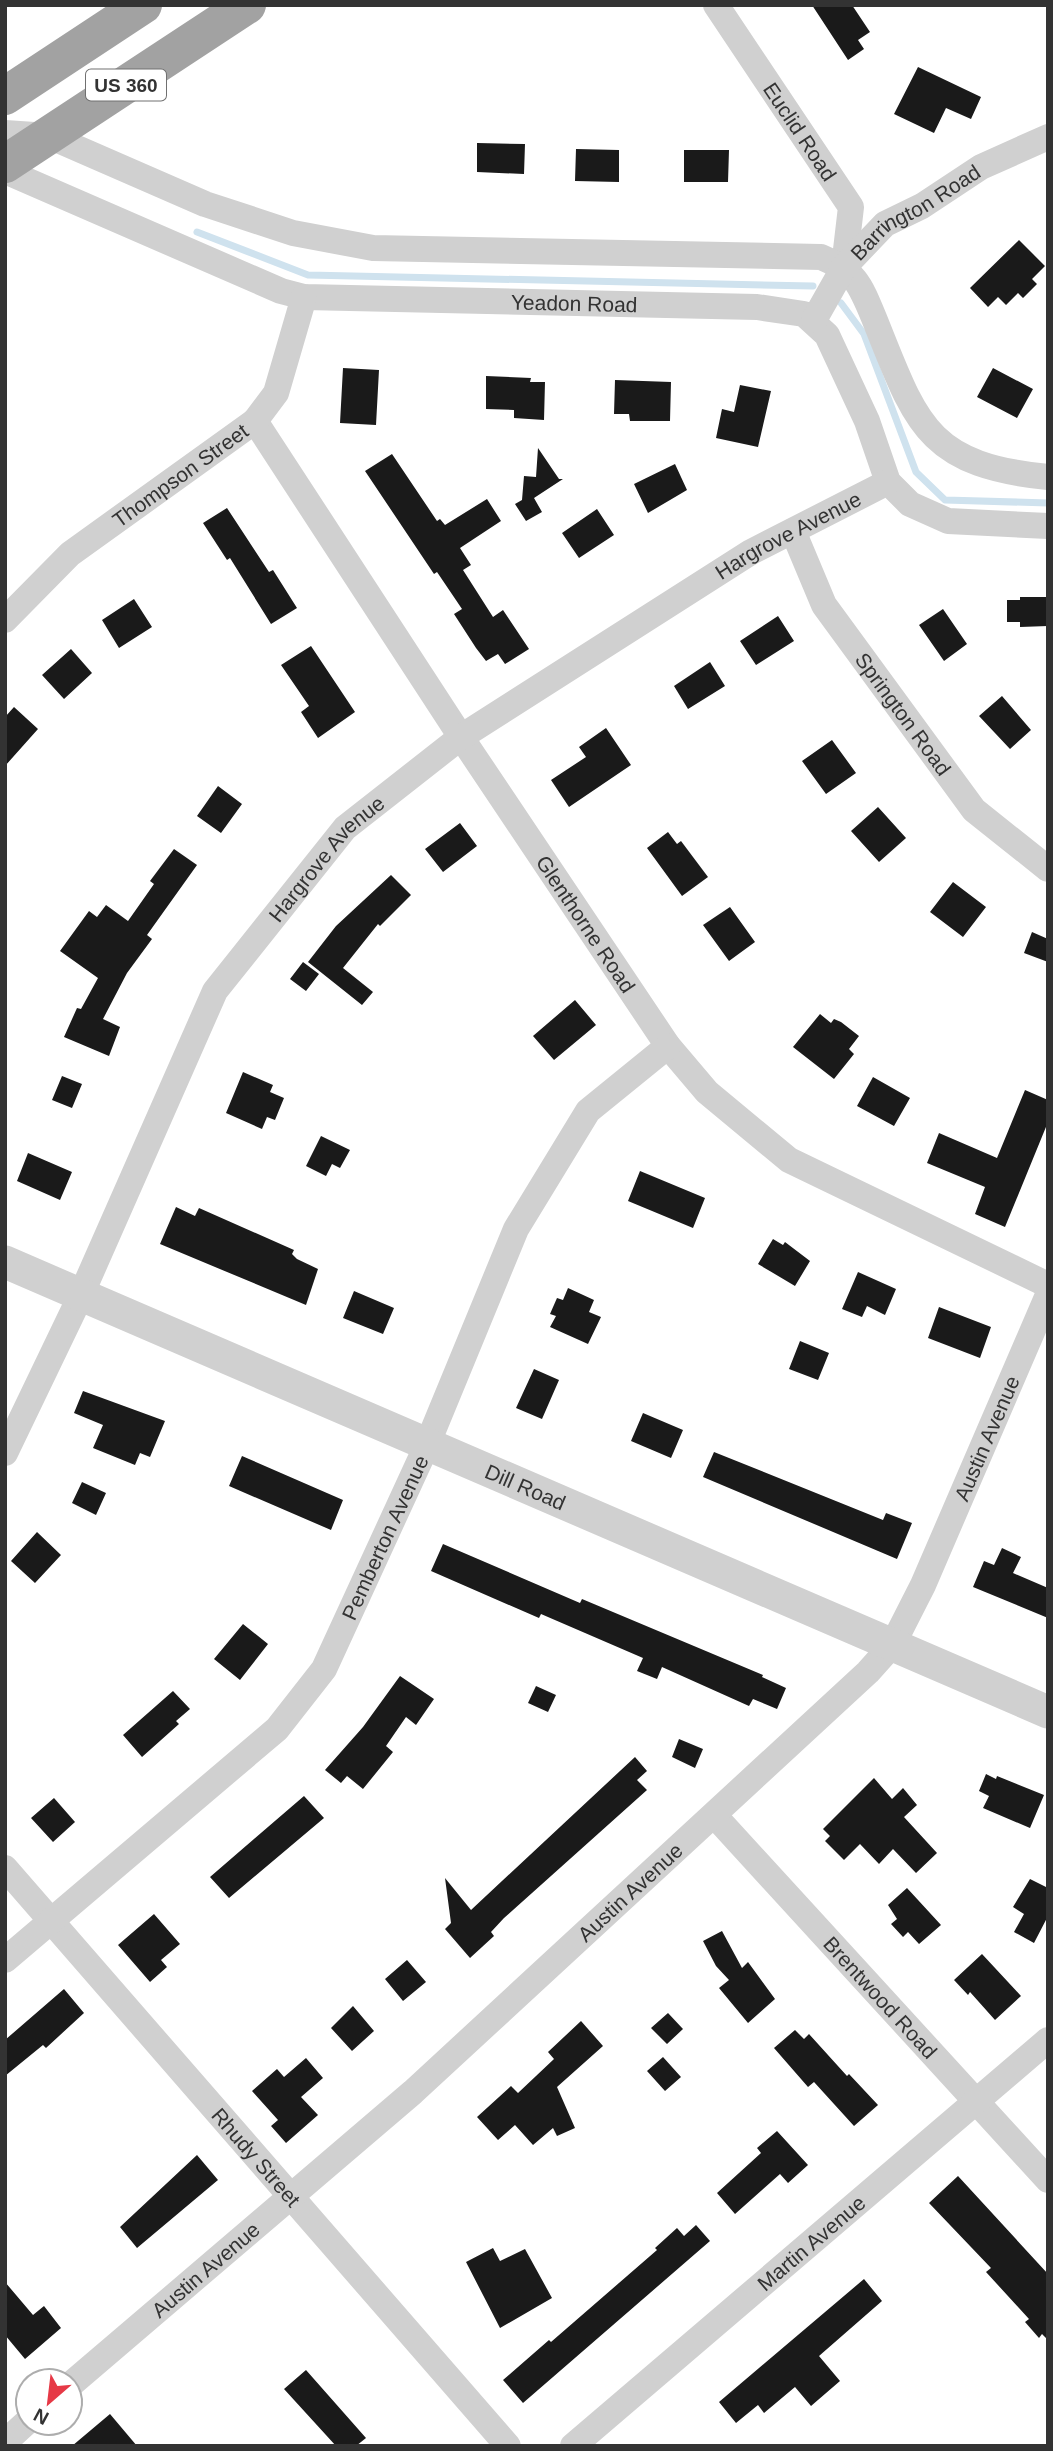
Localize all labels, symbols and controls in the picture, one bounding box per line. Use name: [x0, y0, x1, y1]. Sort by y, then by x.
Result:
road number: US 360: [86, 69, 166, 100]
street label: Euclid Road: [759, 78, 842, 185]
street label: Barrington Road: [846, 159, 984, 264]
street label: Yeadon Road: [511, 290, 638, 316]
street label: Thompson Street: [108, 419, 252, 531]
street label: Hargrove Avenue: [711, 486, 864, 583]
street label: Springton Road: [851, 648, 956, 779]
street label: Hargrove Avenue: [264, 791, 388, 926]
street label: Glenthorne Road: [532, 851, 640, 997]
street label: Austin Avenue: [949, 1372, 1023, 1504]
street label: Pemberton Avenue: [337, 1451, 432, 1623]
street label: Dill Road: [482, 1459, 569, 1514]
street label: Austin Avenue: [573, 1838, 687, 1946]
street label: Brentwood Road: [819, 1932, 942, 2063]
street label: Rhudy Street: [207, 2103, 305, 2211]
street label: Martin Avenue: [753, 2190, 869, 2295]
street label: Austin Avenue: [147, 2217, 264, 2322]
north arrow: [14, 2367, 84, 2437]
text: N: [30, 2404, 52, 2429]

